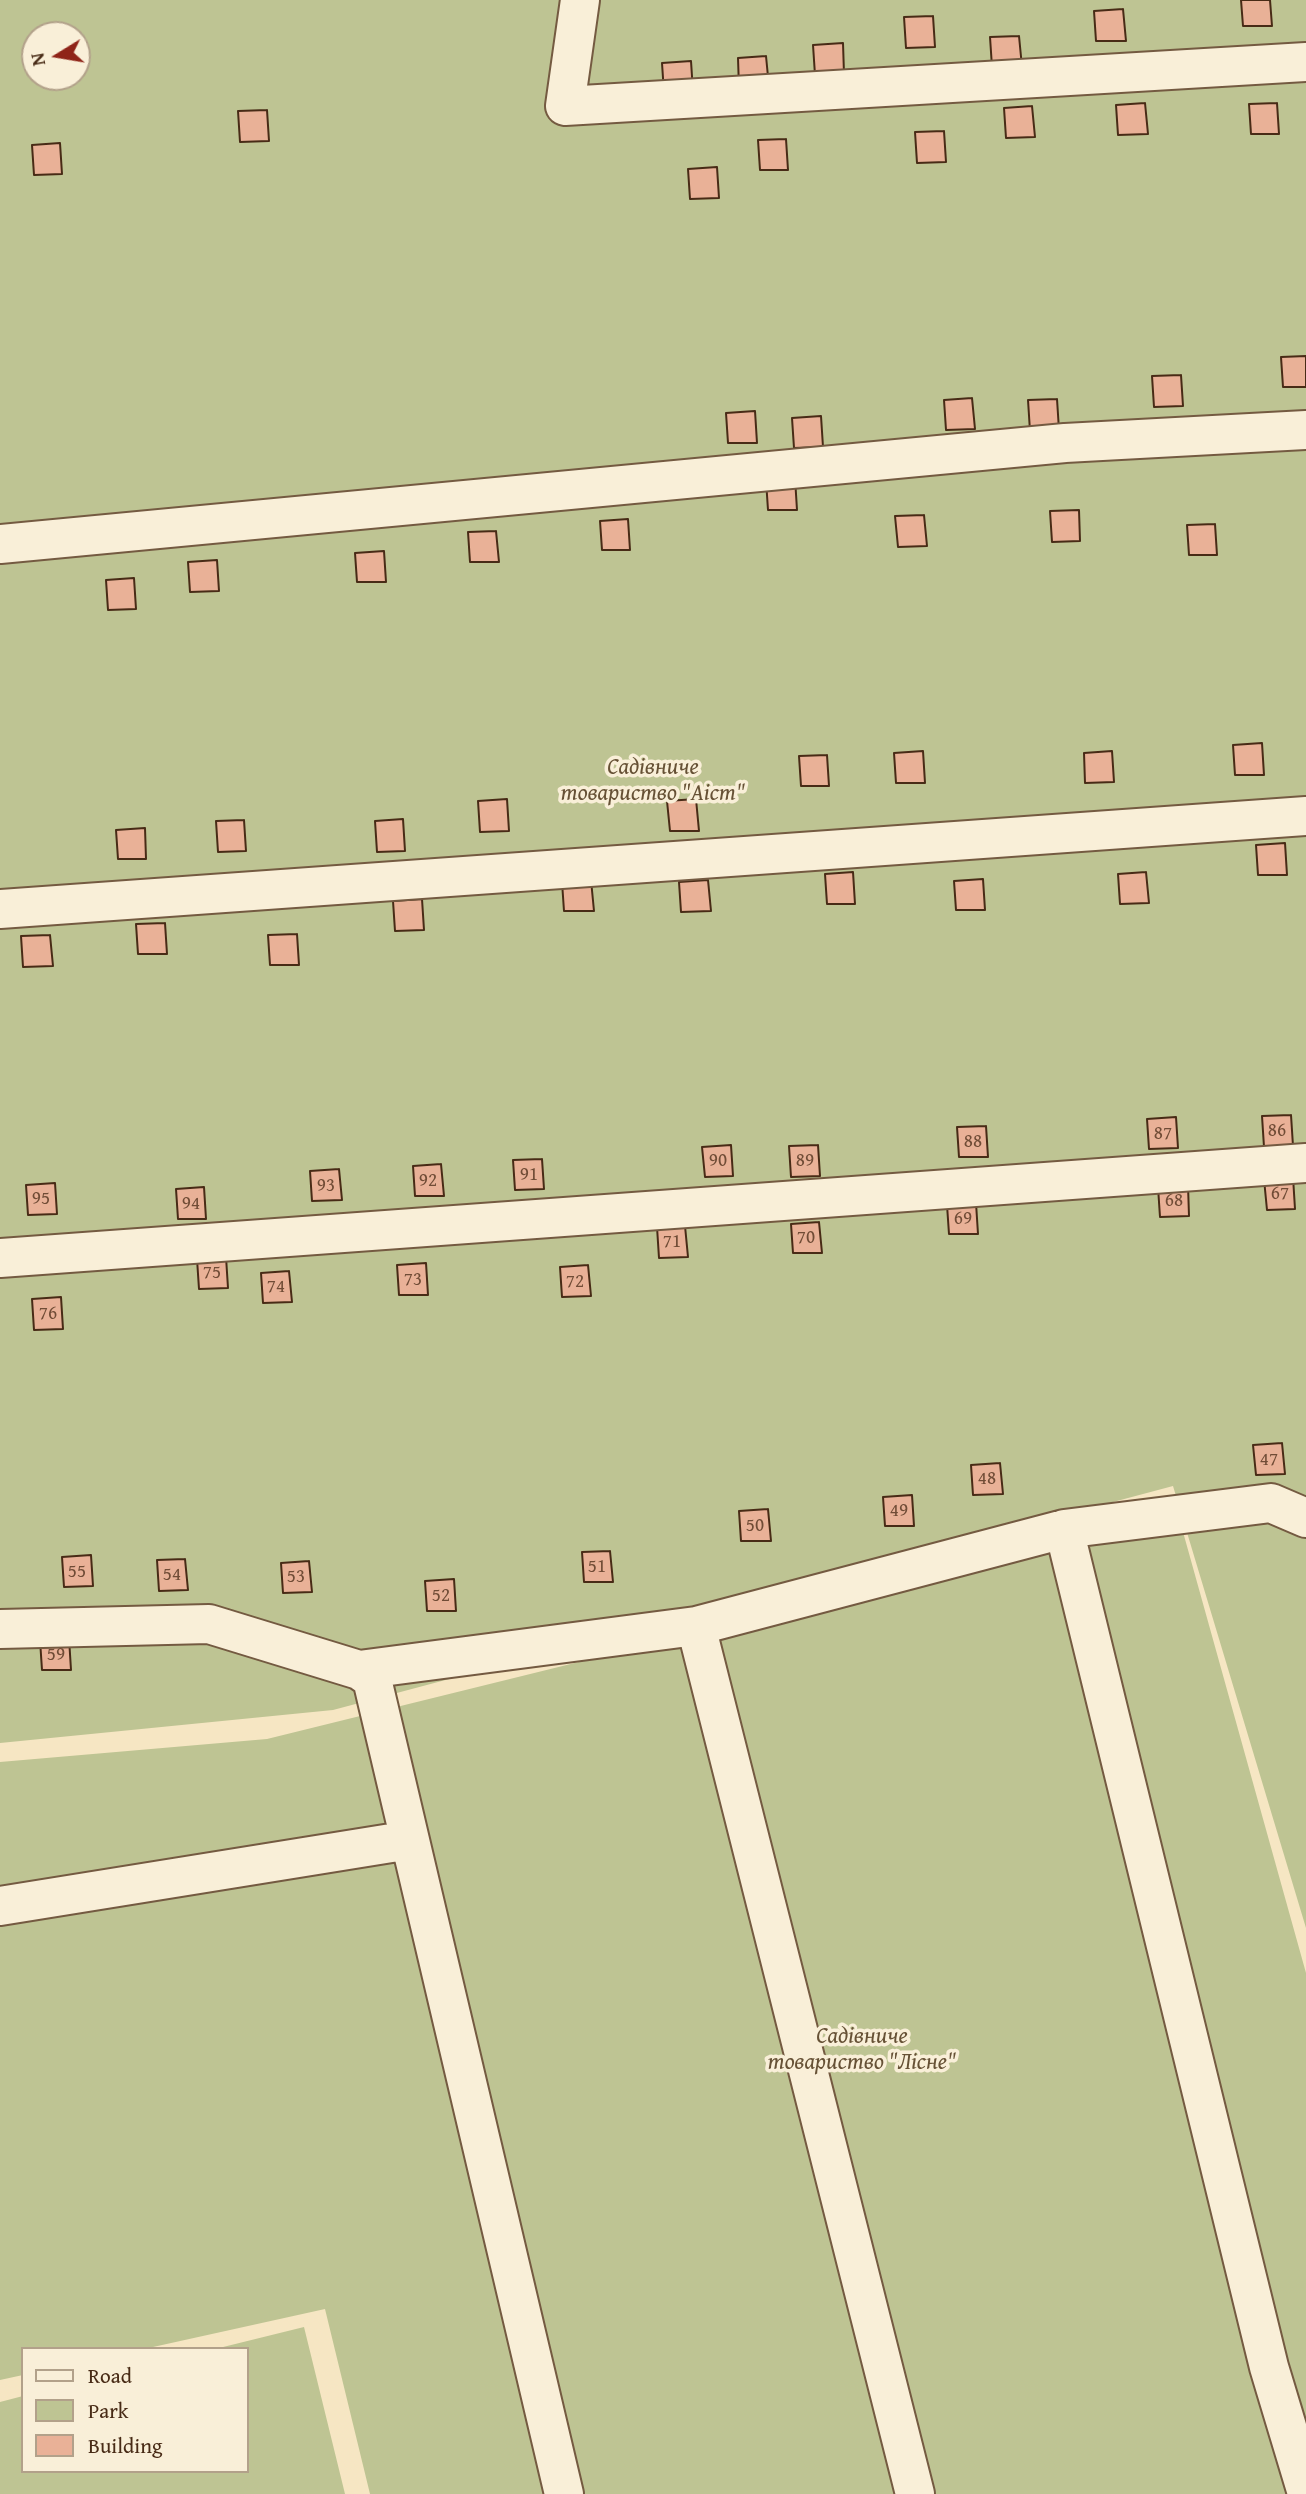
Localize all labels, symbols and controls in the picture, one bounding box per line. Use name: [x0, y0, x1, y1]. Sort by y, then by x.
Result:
north arrow: [21, 21, 91, 91]
text: N: [22, 51, 52, 69]
park label: Садівниче товариство "Аіст": [561, 754, 745, 808]
house number: 86: [1268, 1120, 1286, 1142]
house number: 87: [1154, 1123, 1172, 1145]
house number: 88: [964, 1131, 982, 1153]
house number: 90: [709, 1150, 727, 1172]
house number: 89: [796, 1150, 814, 1172]
house number: 91: [520, 1164, 538, 1186]
house number: 92: [419, 1170, 437, 1192]
house number: 93: [317, 1175, 335, 1197]
house number: 67: [1271, 1183, 1289, 1205]
house number: 95: [32, 1188, 50, 1210]
house number: 68: [1165, 1190, 1183, 1212]
house number: 94: [182, 1193, 200, 1215]
house number: 69: [954, 1208, 972, 1230]
house number: 70: [797, 1227, 815, 1249]
house number: 71: [663, 1231, 681, 1253]
house number: 75: [203, 1262, 221, 1284]
house number: 73: [404, 1269, 422, 1291]
house number: 72: [566, 1271, 584, 1293]
house number: 74: [267, 1276, 285, 1298]
house number: 76: [39, 1303, 57, 1325]
house number: 47: [1260, 1449, 1278, 1471]
house number: 48: [978, 1468, 996, 1490]
house number: 49: [890, 1500, 908, 1522]
house number: 50: [746, 1515, 764, 1537]
house number: 51: [588, 1556, 606, 1578]
house number: 55: [68, 1561, 86, 1583]
house number: 54: [163, 1564, 181, 1586]
house number: 53: [287, 1566, 305, 1588]
house number: 52: [432, 1585, 450, 1607]
house number: 59: [47, 1644, 65, 1666]
park label: Садівниче товариство "Лісне": [768, 2023, 956, 2077]
legend: [21, 2347, 248, 2473]
text: Road: [88, 2360, 132, 2391]
text: Park: [88, 2395, 129, 2426]
text: Building: [88, 2430, 162, 2461]

